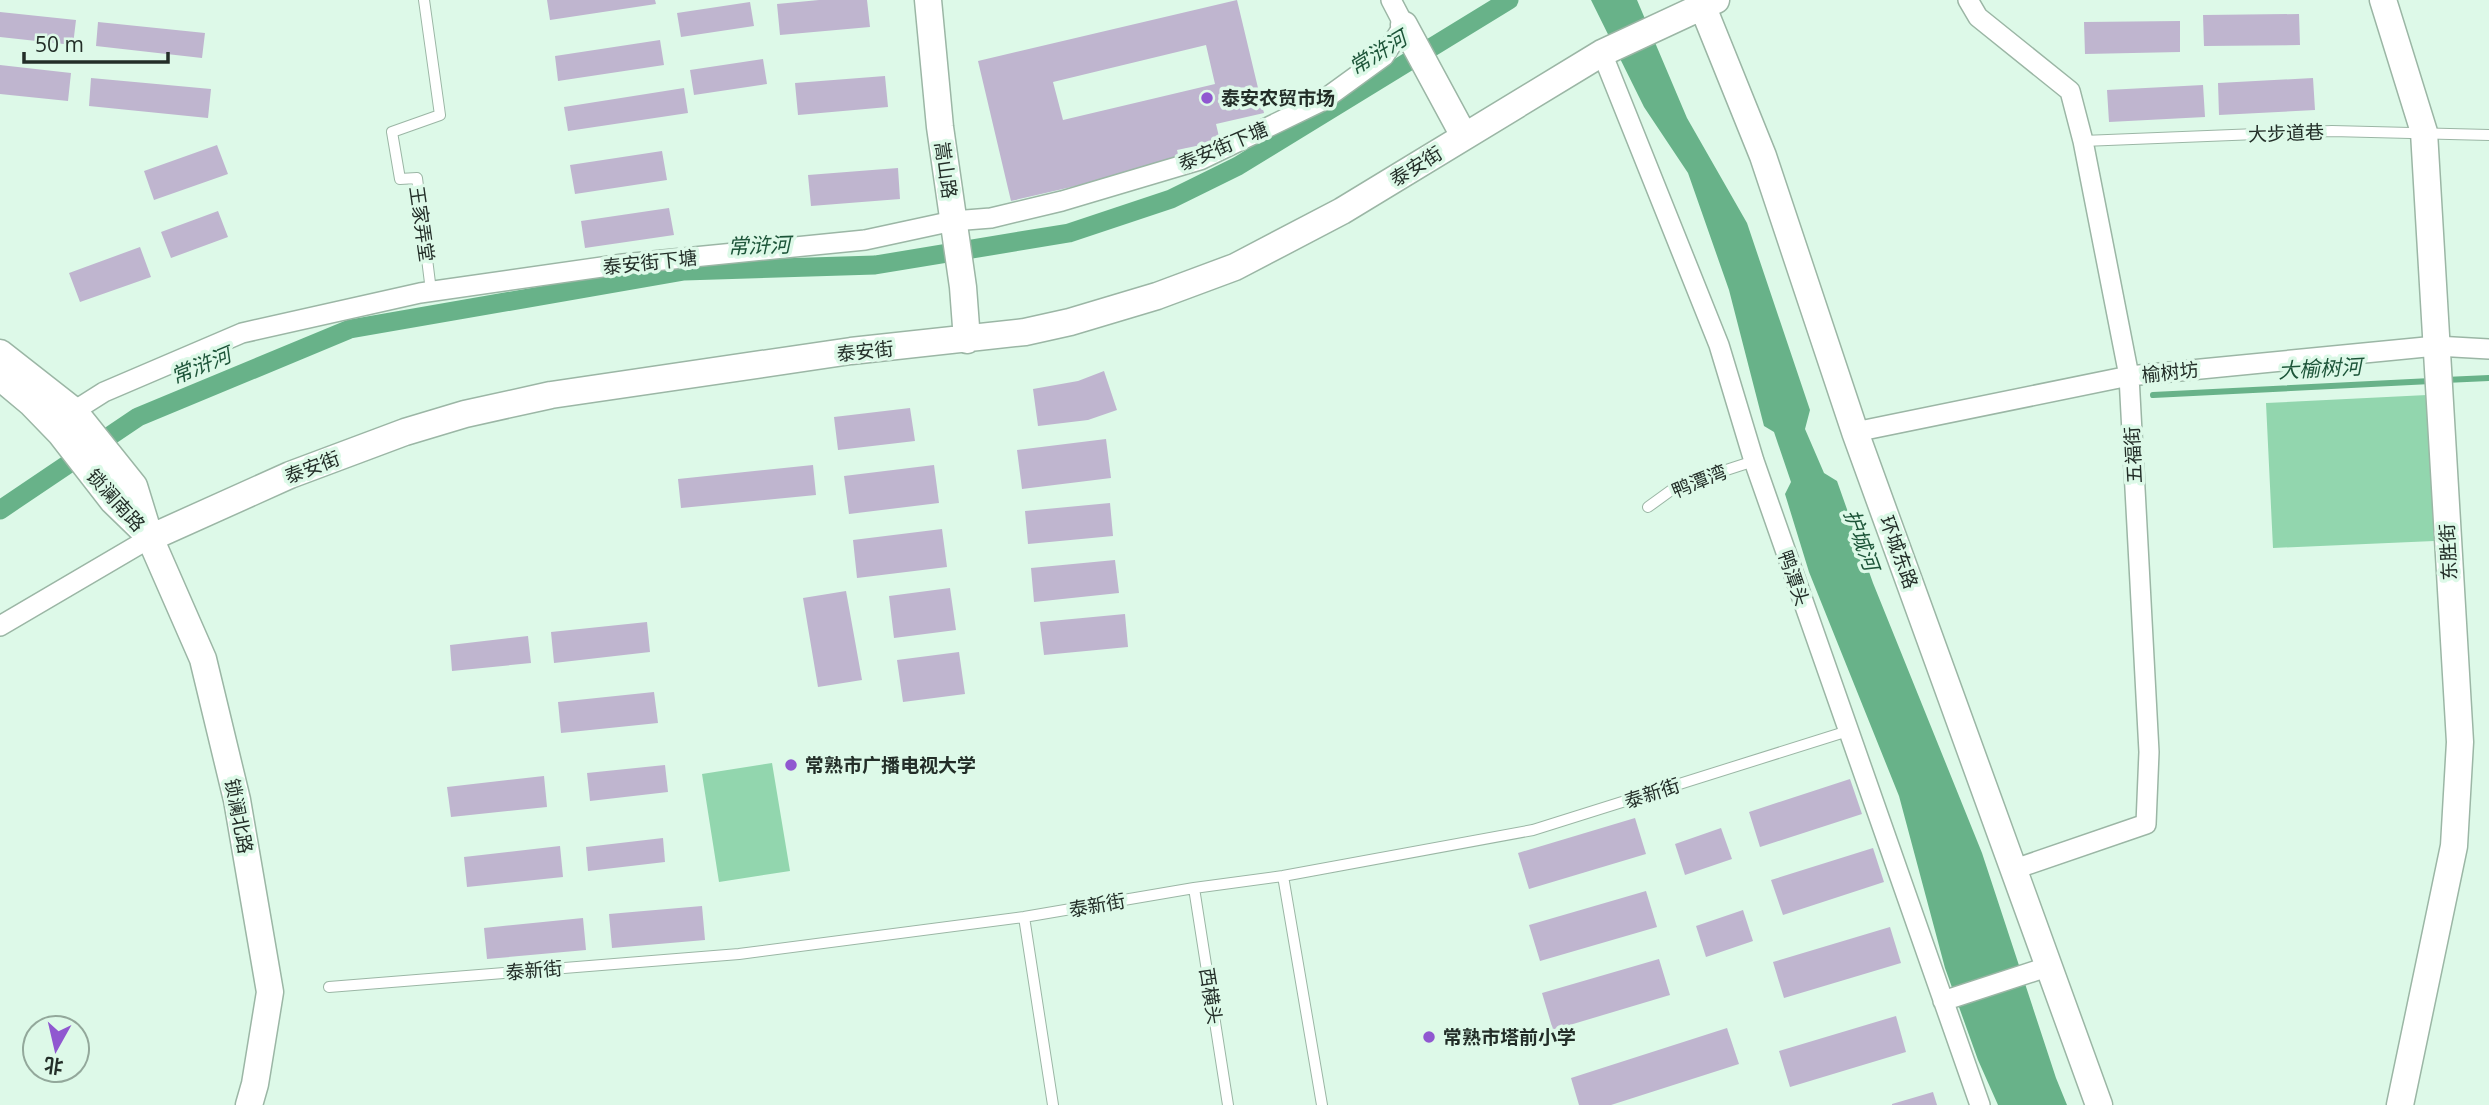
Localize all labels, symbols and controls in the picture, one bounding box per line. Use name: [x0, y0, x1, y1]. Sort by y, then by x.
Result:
scale bar: [24, 21, 168, 65]
water label: 常浒河: [1343, 22, 1415, 80]
text: 50 m: [35, 30, 84, 58]
place label: 泰安农贸市场: [1221, 85, 1335, 111]
marker: 泰安农贸市场: [1199, 90, 1215, 106]
street label: 泰安街下塘: [1174, 115, 1272, 177]
street label: 大步道巷: [2248, 119, 2324, 147]
street label: 嵩山路: [929, 140, 963, 200]
street label: 泰安街: [1385, 140, 1447, 192]
street label: 王家弄堂: [404, 185, 440, 263]
water label: 常浒河: [727, 230, 795, 260]
street label: 泰安街下塘: [601, 244, 699, 280]
street label: 泰安街: [835, 335, 895, 367]
water label: 常浒河: [166, 339, 239, 390]
water label: 大榆树河: [2277, 352, 2367, 384]
street label: 榆树坊: [2140, 356, 2200, 388]
street label: 五福街: [2119, 426, 2147, 484]
street label: 泰安街: [281, 445, 343, 489]
street label: 鸭潭湾: [1668, 458, 1730, 504]
street label: 锁澜南路: [81, 463, 151, 537]
water label: 护城河: [1838, 505, 1887, 578]
street label: 环城东路: [1874, 512, 1924, 592]
street label: 东胜街: [2434, 523, 2462, 581]
street label: 鸭潭头: [1772, 547, 1816, 609]
place label: 常熟市广播电视大学: [805, 752, 976, 778]
marker: 常熟市广播电视大学: [783, 757, 799, 773]
street label: 泰新街: [1621, 772, 1683, 814]
street label: 锁澜北路: [219, 776, 259, 856]
street label: 泰新街: [1067, 887, 1127, 923]
street label: 泰新街: [504, 955, 564, 985]
street label: 西横头: [1194, 966, 1228, 1026]
north arrow: [21, 1014, 91, 1084]
place label: 常熟市塔前小学: [1443, 1024, 1576, 1050]
marker: 常熟市塔前小学: [1421, 1029, 1437, 1045]
text: 北: [42, 1052, 65, 1080]

